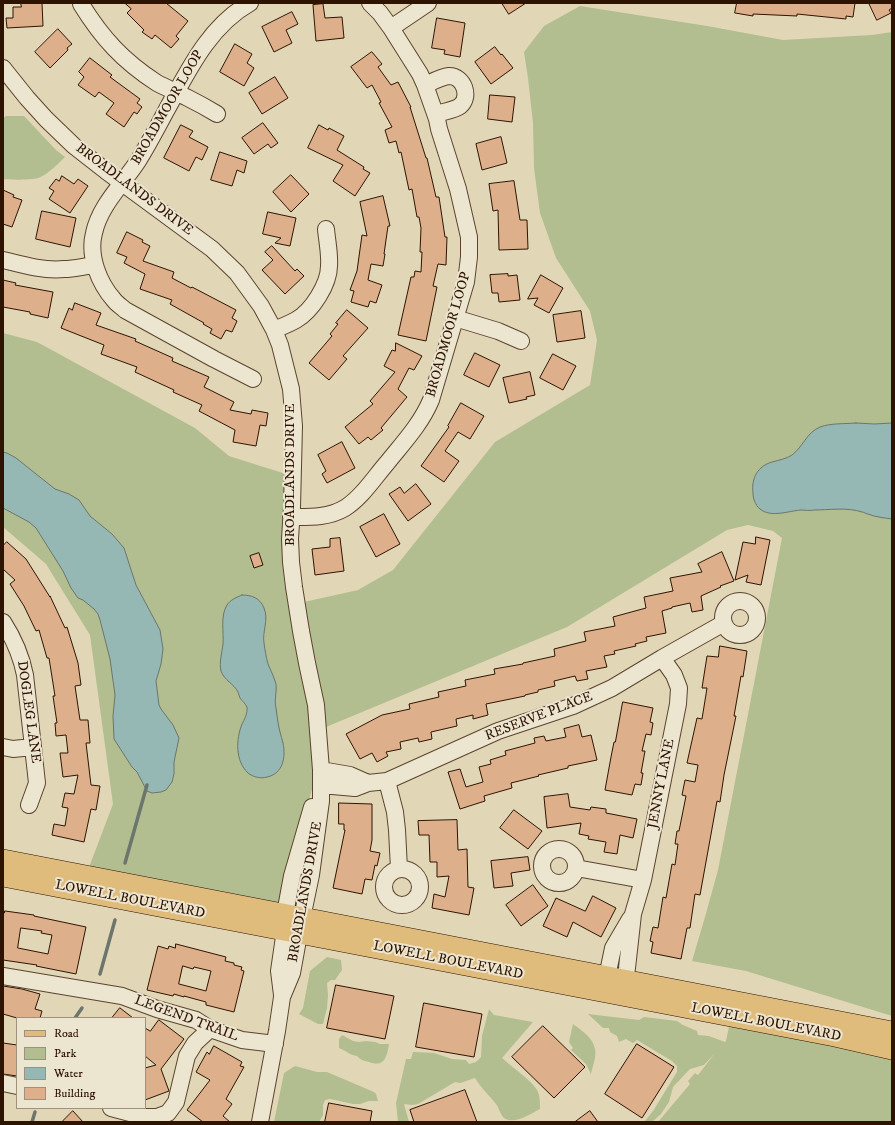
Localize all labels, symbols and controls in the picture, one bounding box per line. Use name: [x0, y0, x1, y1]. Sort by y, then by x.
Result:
street label: BROADMOOR LOOP: [128, 48, 208, 168]
street label: BROADLANDS DRIVE: [72, 140, 196, 240]
street label: BROADMOOR LOOP: [423, 270, 475, 400]
street label: BROADLANDS DRIVE: [283, 404, 299, 546]
street label: DOGLEG LANE: [12, 660, 44, 764]
street label: RESERVE PLACE: [483, 689, 595, 745]
street label: JENNY LANE: [645, 738, 679, 830]
street label: BROADLANDS DRIVE: [285, 820, 327, 964]
street label: LOWELL BOULEVARD: [54, 877, 206, 923]
street label: LOWELL BOULEVARD: [372, 938, 524, 984]
street label: LEGEND TRAIL: [132, 992, 240, 1046]
street label: LOWELL BOULEVARD: [690, 1000, 842, 1046]
legend: [16, 1017, 146, 1109]
text: Road: [54, 1026, 79, 1041]
text: Park: [54, 1046, 76, 1061]
text: Water: [54, 1066, 83, 1081]
text: Building: [54, 1086, 95, 1101]

